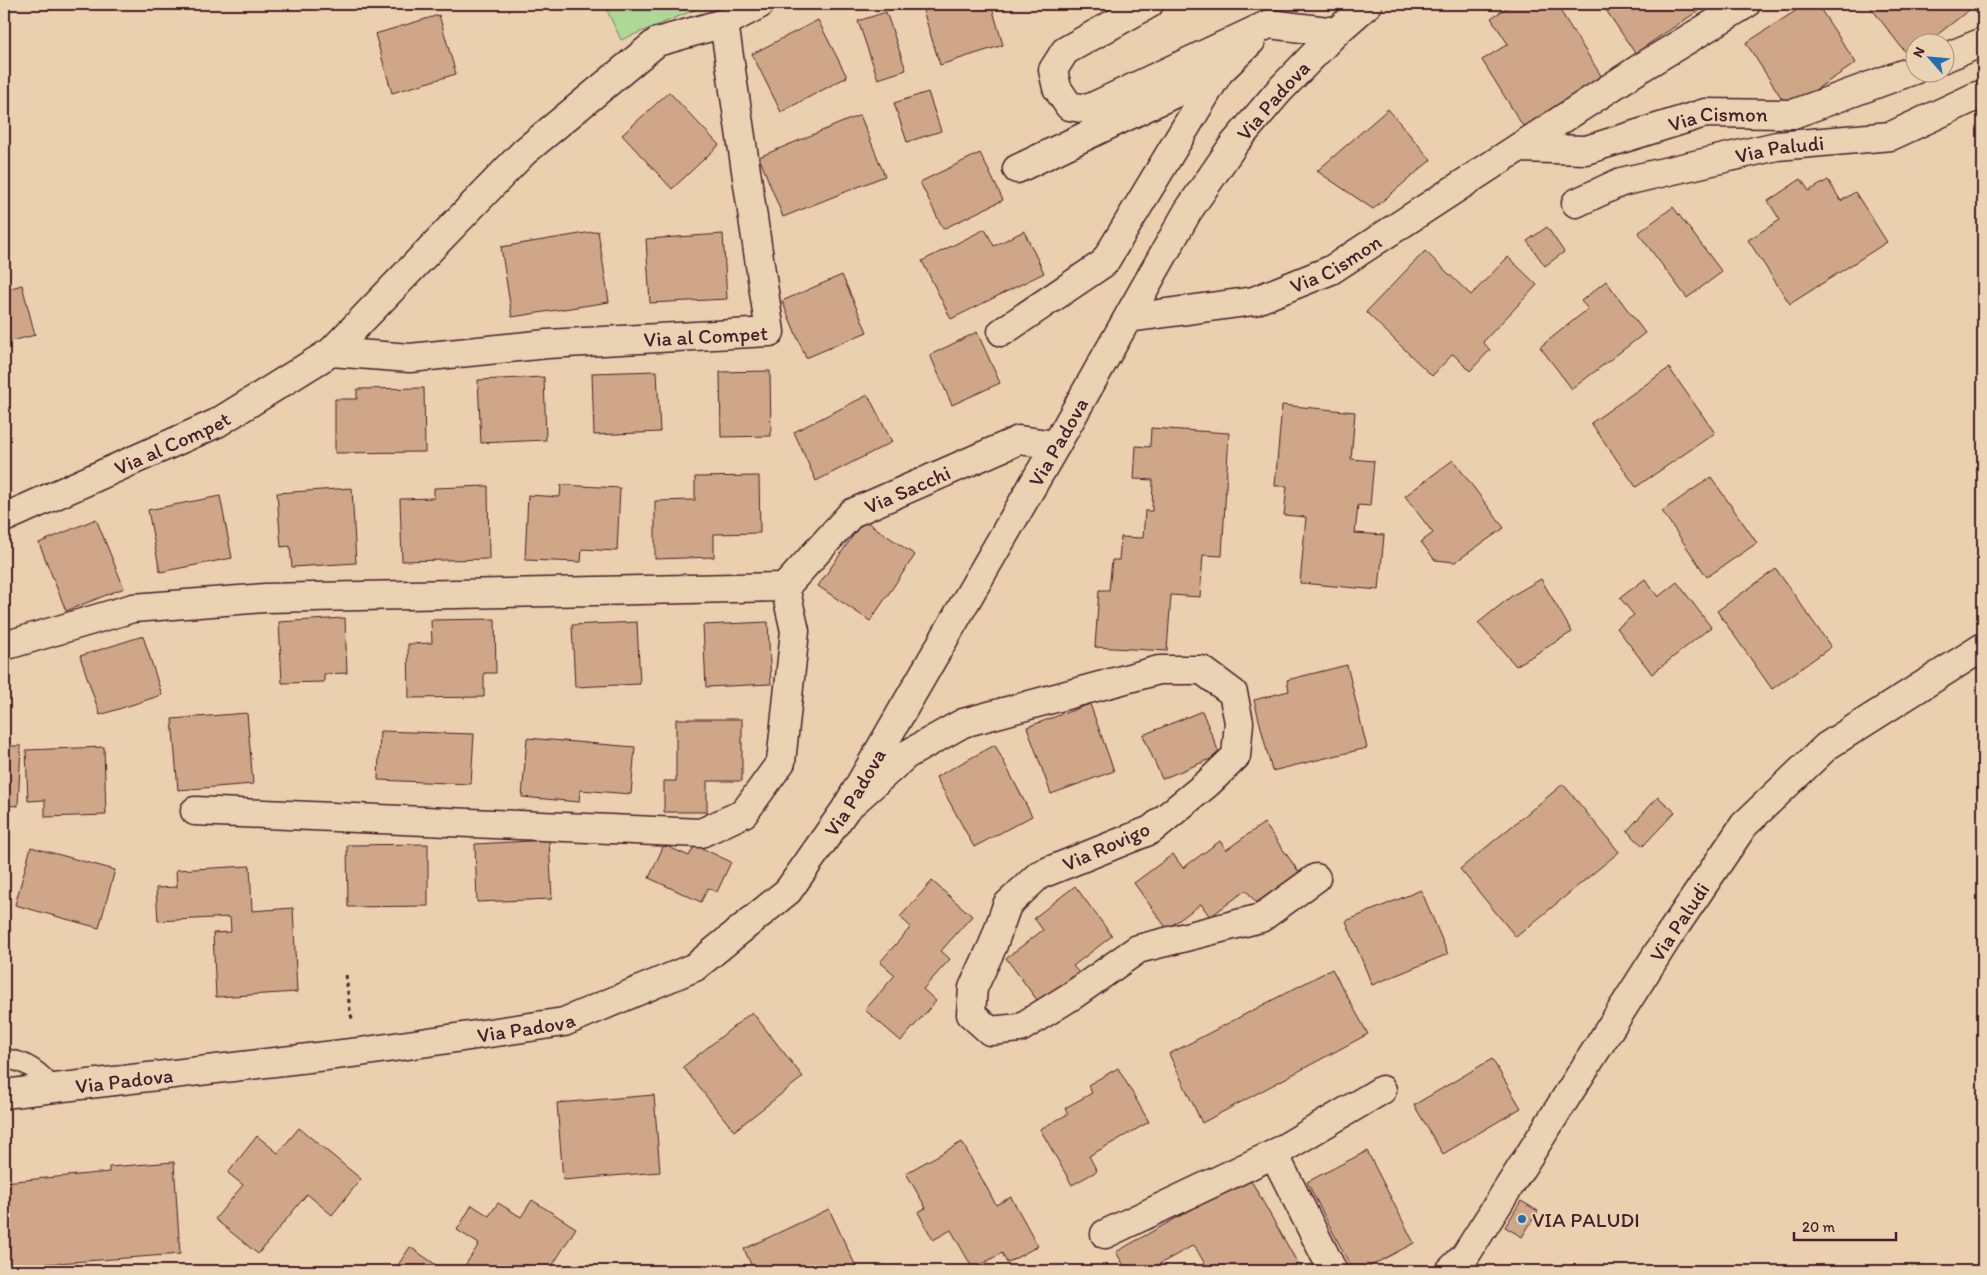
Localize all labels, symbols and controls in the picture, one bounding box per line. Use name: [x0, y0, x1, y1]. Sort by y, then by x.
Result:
north arrow: [1904, 32, 1954, 82]
text: N: [1909, 44, 1929, 60]
street label: Via Padova: [1231, 55, 1314, 145]
street label: Via Cismon: [1665, 100, 1768, 136]
street label: Via Paludi: [1733, 129, 1825, 168]
street label: Via Cismon: [1286, 228, 1386, 298]
street label: Via al Compet: [643, 320, 769, 351]
street label: Via Padova: [1022, 393, 1093, 491]
street label: Via al Compet: [110, 405, 235, 480]
street label: Via Sacchi: [860, 459, 954, 519]
street label: Via Padova: [818, 744, 890, 841]
street label: Via Rovigo: [1058, 816, 1154, 876]
street label: Via Paludi: [1643, 877, 1714, 966]
street label: Via Padova: [475, 1006, 578, 1047]
street label: Via Padova: [74, 1062, 174, 1098]
place label: VIA PALUDI: [1532, 1207, 1640, 1232]
scale bar: [1794, 1210, 1897, 1242]
marker: VIA PALUDI: [1516, 1213, 1528, 1225]
text: 20 m: [1802, 1218, 1836, 1236]

